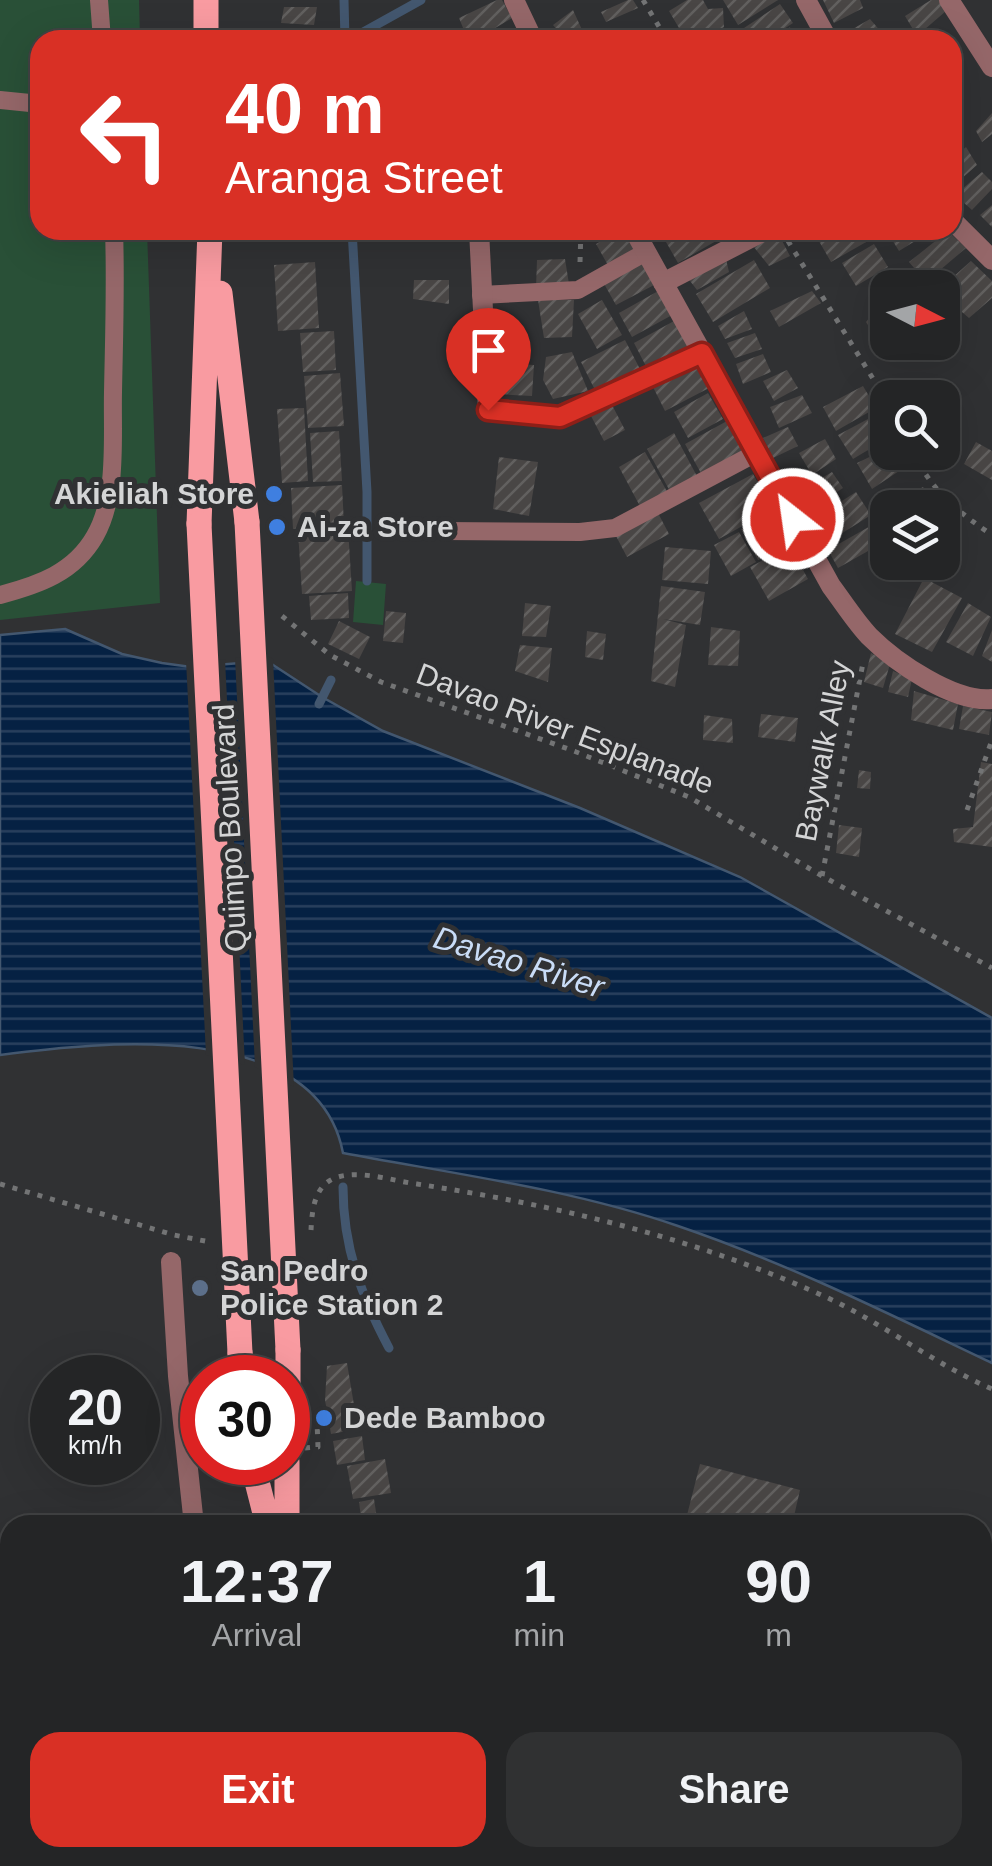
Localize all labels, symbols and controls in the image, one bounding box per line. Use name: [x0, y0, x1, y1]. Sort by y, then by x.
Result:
icon: left: [60, 70, 190, 200]
text: 40 m: [225, 70, 385, 148]
text: Aranga Street: [225, 152, 503, 203]
north arrow: [870, 270, 960, 360]
map controls: [870, 270, 960, 580]
pin: [446, 308, 531, 411]
icon: arrive: [461, 323, 516, 378]
button: search: [870, 380, 960, 470]
position arrow: [741, 467, 845, 571]
place label: Akieliah Store: [54, 477, 254, 510]
marker: Akieliah Store: [263, 483, 285, 505]
button: layers: [870, 490, 960, 580]
place label: Ai-za Store: [297, 510, 454, 543]
marker: Ai-za Store: [266, 516, 288, 538]
street label: Davao River Esplanade: [412, 657, 718, 800]
street label: Baywalk Alley: [789, 658, 856, 844]
street label: Quimpo Boulevard: [207, 703, 252, 953]
water label: Davao River: [430, 919, 610, 1005]
place label: San Pedro Police Station 2: [220, 1254, 443, 1321]
marker: San Pedro Police Station 2: [189, 1277, 211, 1299]
speed limit sign: 30: [180, 1355, 310, 1485]
text: 20: [67, 1380, 123, 1436]
place label: Dede Bamboo: [344, 1401, 546, 1434]
marker: Dede Bamboo: [313, 1407, 335, 1429]
text: km/h: [68, 1431, 122, 1459]
text: 12:37: [180, 1548, 334, 1615]
text: 1: [523, 1548, 556, 1615]
text: 90: [745, 1548, 812, 1615]
text: Arrival: [211, 1617, 302, 1653]
text: min: [514, 1617, 565, 1653]
text: m: [765, 1617, 792, 1653]
button: Exit: [30, 1732, 486, 1847]
button: Share: [506, 1732, 962, 1847]

